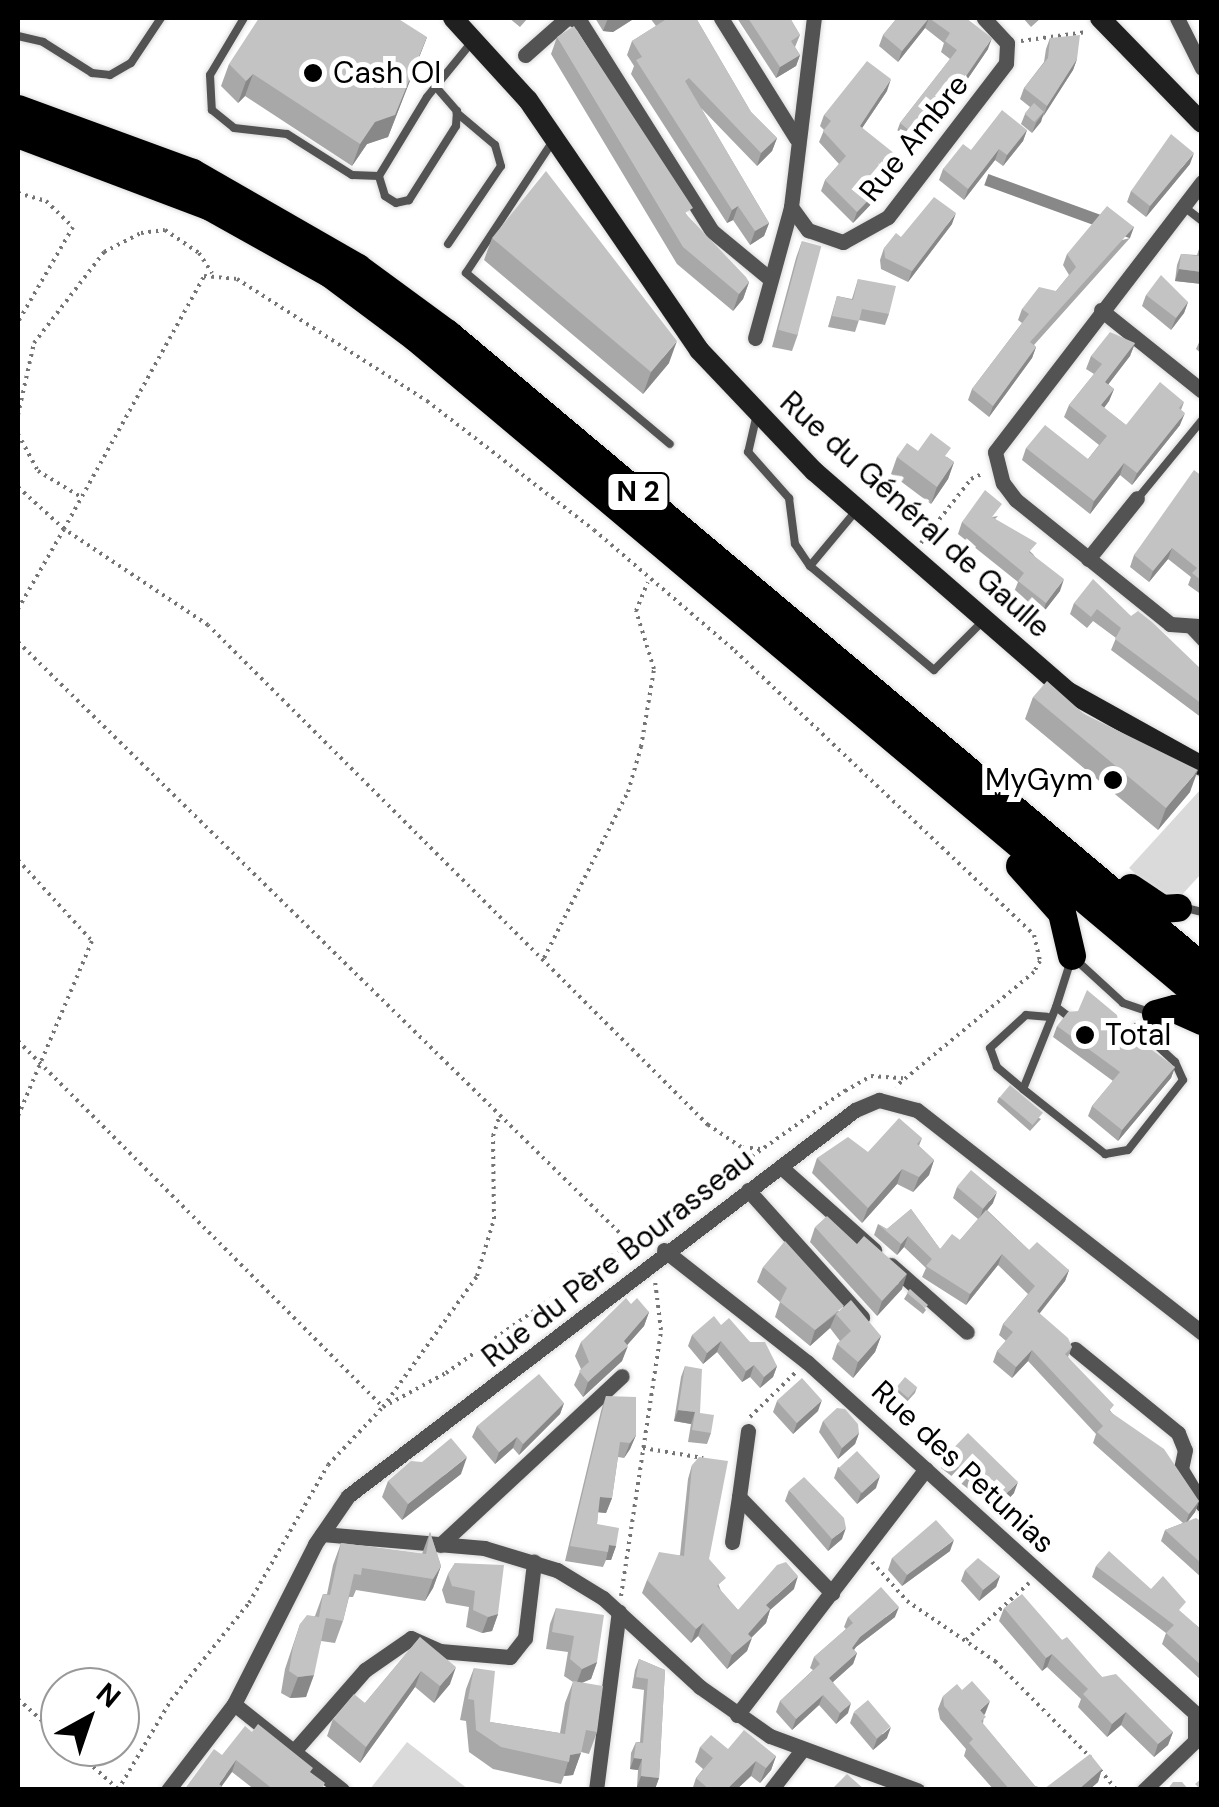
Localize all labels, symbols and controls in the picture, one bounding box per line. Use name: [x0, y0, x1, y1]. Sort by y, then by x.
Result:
place label: Cash OI: [333, 55, 441, 91]
marker: Cash OI: [302, 62, 324, 84]
street label: Rue Ambre: [852, 67, 976, 209]
street label: Rue du Général de Gaulle: [773, 384, 1057, 646]
road number: N 2: [606, 469, 670, 515]
place label: MyGym: [985, 762, 1093, 798]
marker: MyGym: [1102, 769, 1124, 791]
place label: Total: [1105, 1017, 1171, 1053]
marker: Total: [1074, 1024, 1096, 1046]
street label: Rue du Père Bourasseau: [475, 1141, 761, 1375]
street label: Rue des Petunias: [864, 1373, 1062, 1561]
north arrow: [40, 1667, 140, 1767]
text: N: [89, 1674, 128, 1716]

